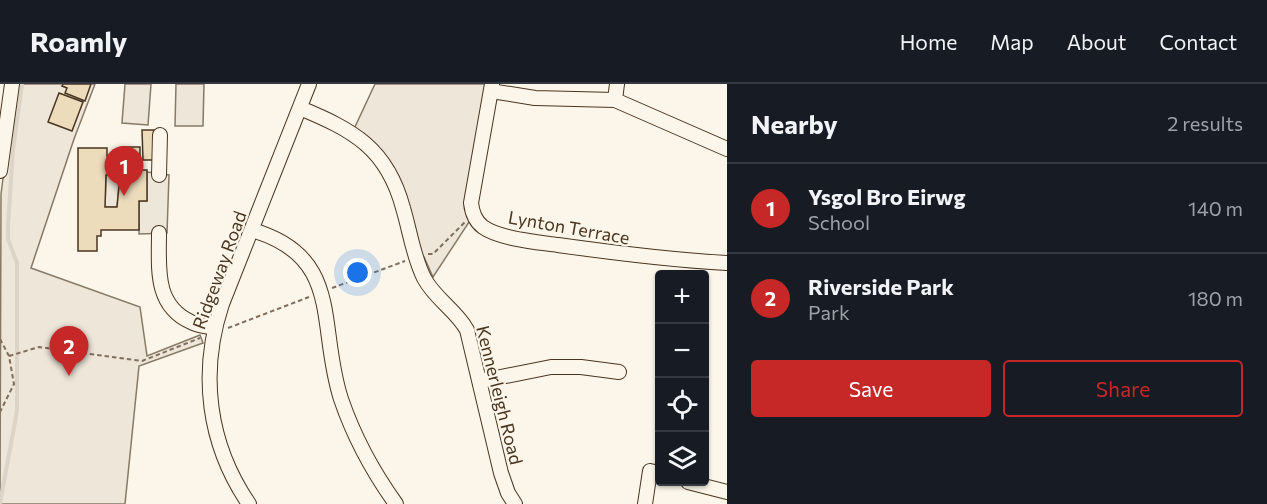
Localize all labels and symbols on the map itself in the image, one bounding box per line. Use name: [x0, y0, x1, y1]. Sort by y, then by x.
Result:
pin: 1: [104, 147, 144, 196]
street label: Lynton Terrace: [507, 205, 631, 249]
street label: Ridgeway Road: [187, 208, 251, 332]
your location: [343, 258, 372, 287]
street label: Kennerleigh Road: [472, 323, 528, 467]
pin: 2: [50, 326, 88, 376]

